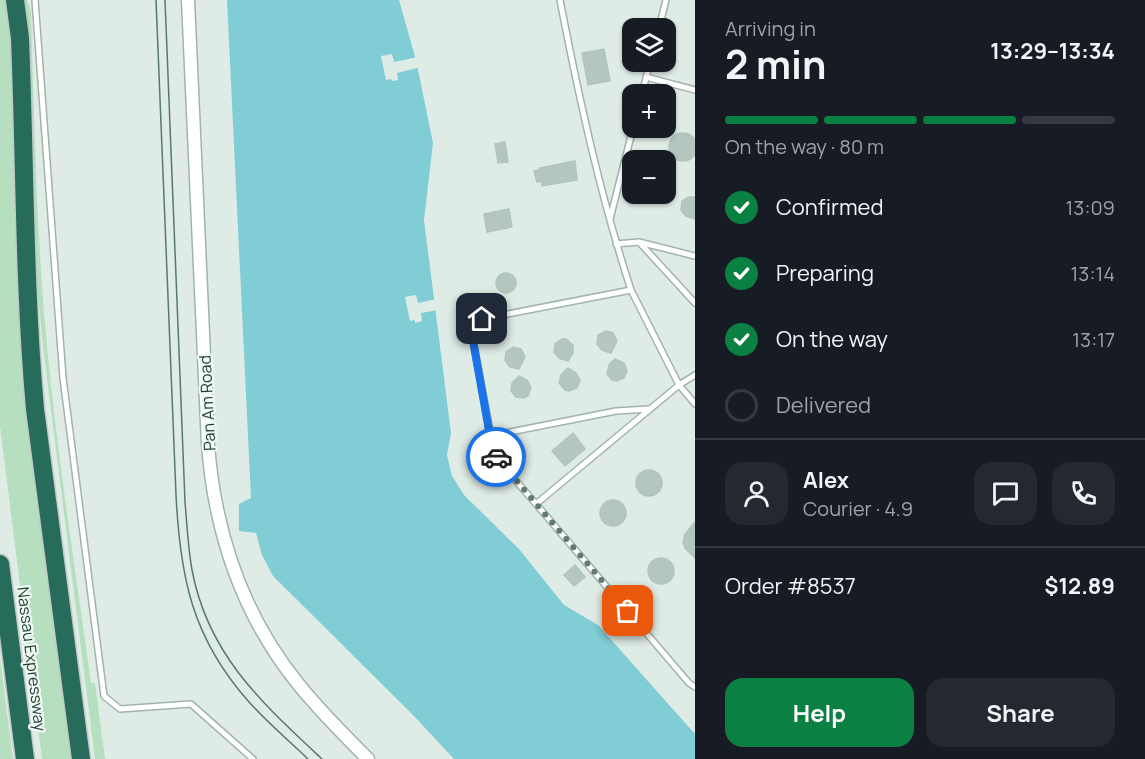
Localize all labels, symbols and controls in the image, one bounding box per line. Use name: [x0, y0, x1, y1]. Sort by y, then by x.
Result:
text: Arriving in: [725, 15, 816, 42]
map controls: [622, 18, 676, 204]
button: layers: [622, 18, 676, 72]
text: 13:29–13:34: [990, 36, 1115, 66]
text: 2 min: [725, 37, 826, 91]
button: +: [622, 84, 676, 138]
text: On the way · 80 m: [725, 133, 884, 160]
button: −: [622, 150, 676, 204]
icon: check: [725, 191, 758, 224]
text: Confirmed: [776, 192, 884, 222]
text: 13:09: [1066, 194, 1115, 221]
icon: check: [725, 257, 758, 290]
text: Preparing: [776, 258, 874, 288]
text: 13:14: [1071, 260, 1115, 287]
pin: [456, 293, 507, 344]
icon: home: [465, 302, 498, 335]
icon: check: [725, 323, 758, 356]
text: On the way: [776, 324, 888, 354]
text: 13:17: [1072, 326, 1115, 353]
street label: Pan Am Road: [194, 355, 220, 451]
text: Delivered: [776, 390, 871, 420]
courier: [466, 427, 526, 487]
icon: car: [480, 441, 513, 474]
button: person: [725, 462, 788, 525]
button: chat: [974, 462, 1037, 525]
button: phone: [1052, 462, 1115, 525]
text: Alex: [803, 465, 849, 495]
text: Courier · 4.9: [803, 495, 913, 522]
text: Order #8537: [725, 571, 856, 601]
text: $12.89: [1045, 571, 1115, 601]
pin: [602, 585, 653, 636]
street label: Nassau Expressway: [12, 586, 52, 733]
icon: bag: [611, 594, 644, 627]
button: Help: [725, 678, 914, 747]
button: Share: [926, 678, 1115, 747]

